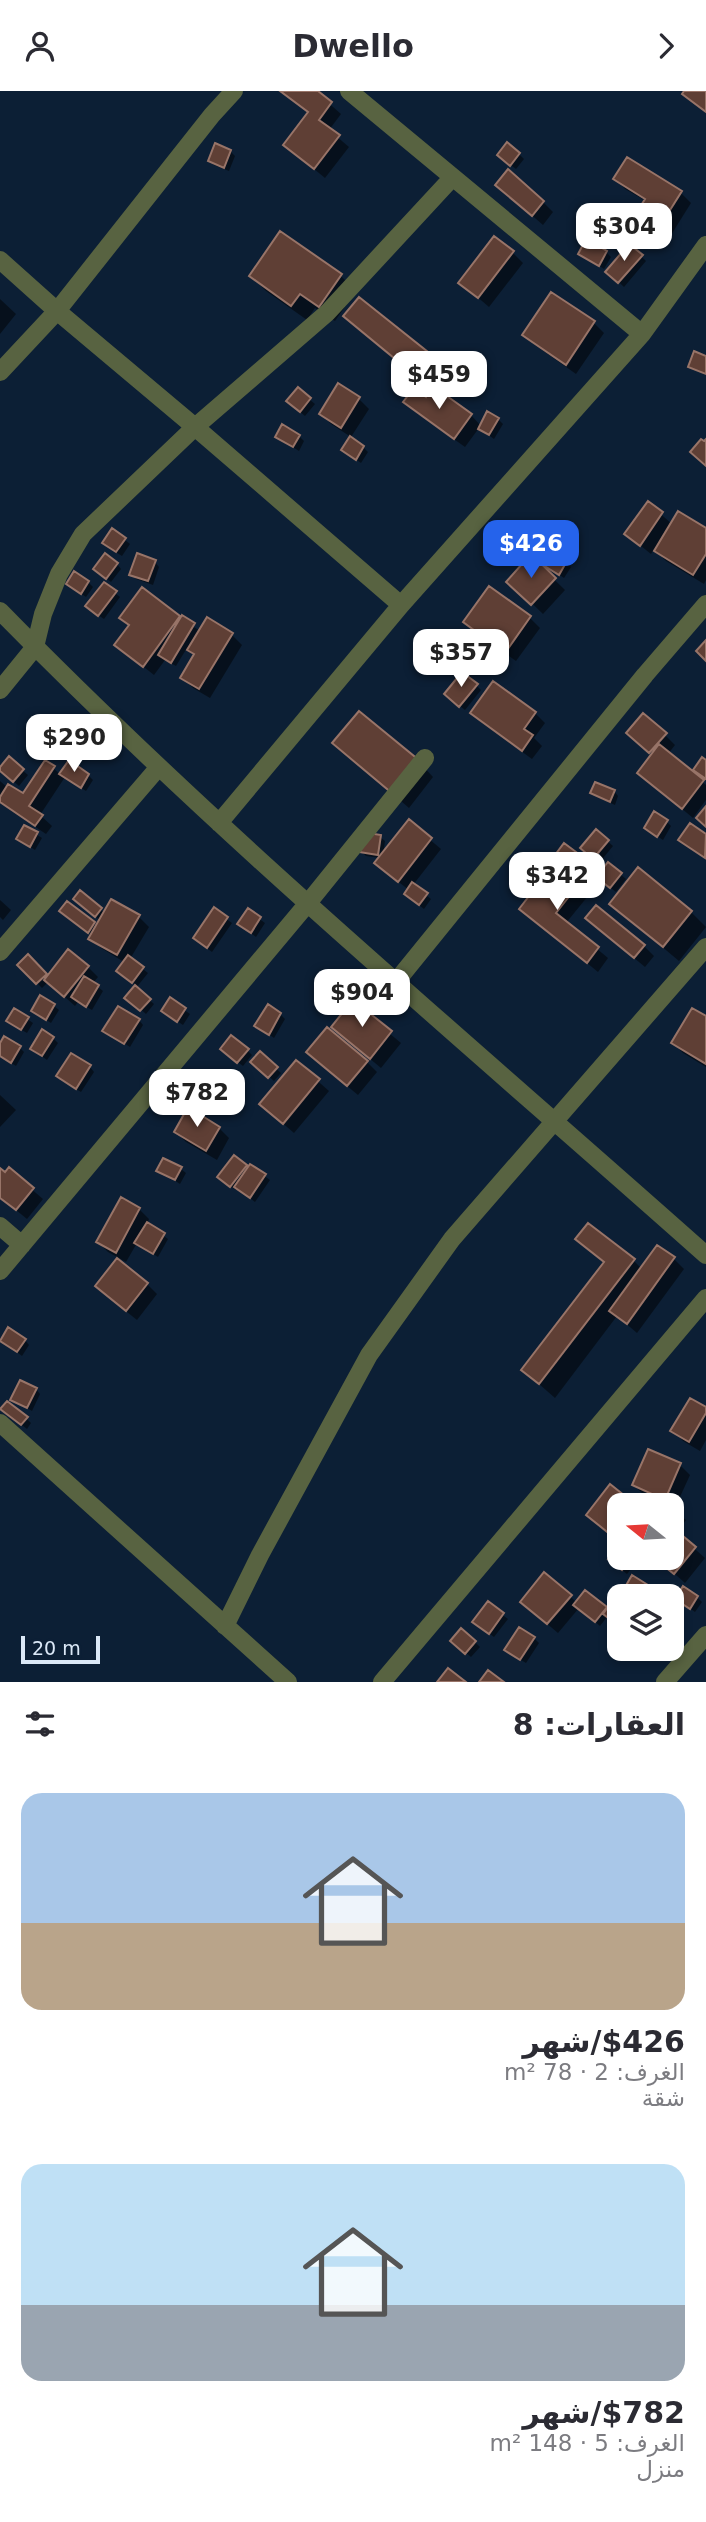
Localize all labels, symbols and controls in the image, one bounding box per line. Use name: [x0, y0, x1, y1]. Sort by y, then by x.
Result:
icon: person: [21, 27, 59, 65]
text: Dwello: [292, 27, 414, 65]
icon: forward: [647, 27, 685, 65]
pin: $304: [583, 204, 665, 263]
text: $304: [592, 213, 656, 239]
pin: $459: [398, 351, 480, 411]
text: $459: [407, 361, 471, 387]
pin: $426: [490, 521, 572, 580]
text: $426: [499, 530, 563, 556]
pin: $357: [420, 629, 502, 689]
text: $357: [429, 639, 493, 665]
pin: $290: [33, 715, 115, 774]
text: $290: [42, 724, 106, 750]
pin: $342: [516, 853, 598, 912]
text: $342: [525, 862, 589, 888]
pin: $904: [321, 969, 403, 1029]
text: $904: [330, 979, 394, 1005]
pin: $782: [156, 1069, 238, 1129]
text: $782: [165, 1079, 229, 1105]
north arrow: [607, 1493, 684, 1570]
map controls: [607, 1493, 684, 1661]
button: layers: [607, 1584, 684, 1661]
scale bar: [21, 1633, 100, 1665]
text: 20 m: [32, 1637, 81, 1659]
icon: filters: [21, 1705, 59, 1743]
text: العقارات: 8: [513, 1707, 685, 1742]
icon: home: [290, 1838, 416, 1964]
text: $426/شهر: [523, 2024, 685, 2059]
text: الغرف: 2 · 78 m²: [504, 2059, 685, 2085]
text: شقة: [642, 2085, 685, 2111]
icon: home: [290, 2209, 416, 2335]
text: $782/شهر: [523, 2395, 685, 2430]
text: الغرف: 5 · 148 m²: [489, 2430, 685, 2456]
text: منزل: [636, 2456, 685, 2482]

